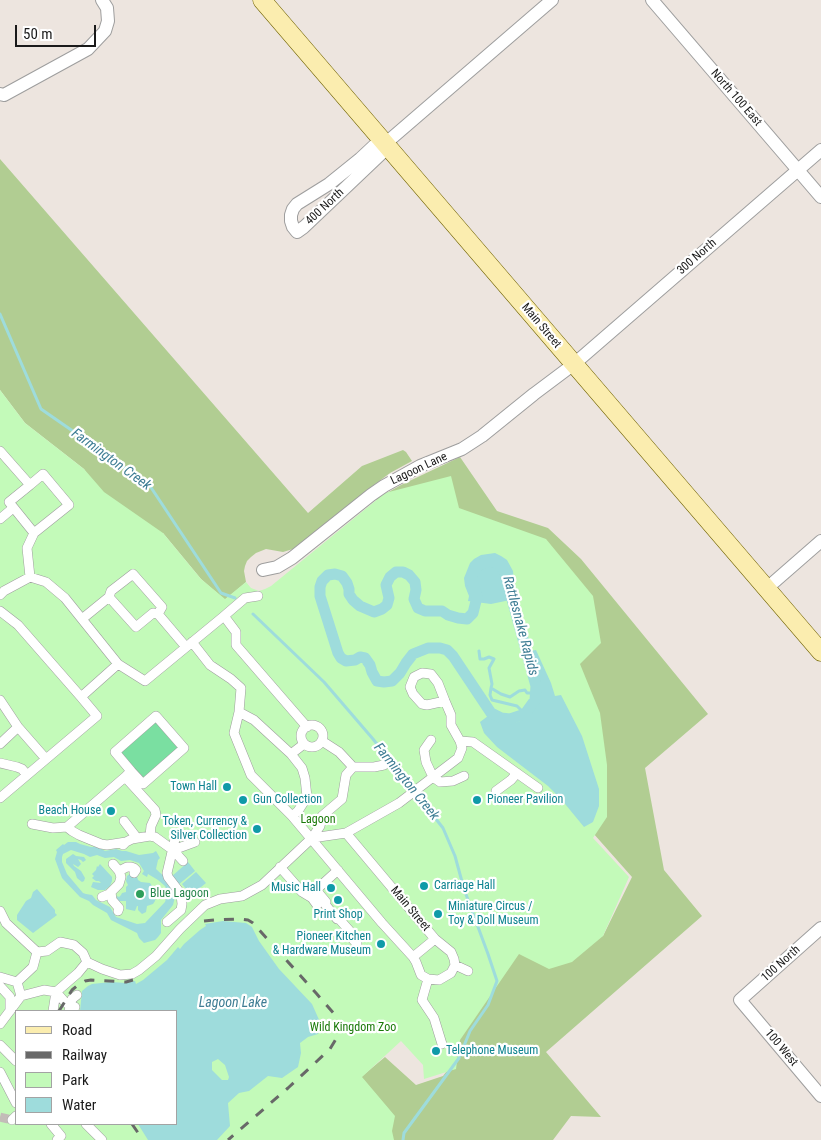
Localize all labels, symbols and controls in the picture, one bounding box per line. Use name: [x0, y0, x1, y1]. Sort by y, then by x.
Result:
scale bar: [18, 15, 99, 47]
text: 50 m: [23, 25, 53, 43]
street label: North 100 East: [707, 67, 765, 129]
street label: 400 North: [303, 186, 347, 228]
street label: 300 North: [674, 236, 720, 278]
street label: Main Street: [518, 301, 564, 351]
water label: Farmington Creek: [68, 425, 154, 495]
street label: Lagoon Lane: [388, 450, 450, 488]
water label: Rattlesnake Rapids: [499, 574, 541, 678]
water label: Farmington Creek: [370, 740, 442, 824]
place label: Town Hall: [170, 780, 217, 794]
marker: Town Hall: [221, 781, 233, 793]
place label: Gun Collection: [253, 793, 322, 807]
place label: Pioneer Pavilion: [487, 793, 563, 807]
marker: Gun Collection: [237, 794, 249, 806]
marker: Pioneer Pavilion: [471, 794, 483, 806]
place label: Beach House: [39, 804, 101, 818]
marker: Beach House: [105, 805, 117, 817]
park label: Lagoon: [300, 813, 336, 827]
place label: Token, Currency & Silver Collection: [162, 815, 247, 843]
marker: Token, Currency & Silver Collection: [251, 823, 263, 835]
place label: Carriage Hall: [434, 879, 495, 893]
marker: Carriage Hall: [418, 880, 430, 892]
place label: Music Hall: [271, 881, 321, 895]
marker: Music Hall: [325, 882, 337, 894]
street label: Main Street: [387, 884, 433, 934]
place label: Blue Lagoon: [150, 887, 209, 901]
marker: Blue Lagoon: [134, 888, 146, 900]
marker: Print Shop: [332, 894, 344, 906]
place label: Miniature Circus / Toy & Doll Museum: [448, 900, 539, 928]
place label: Print Shop: [313, 908, 363, 922]
marker: Miniature Circus / Toy & Doll Museum: [432, 908, 444, 920]
place label: Pioneer Kitchen & Hardware Museum: [273, 930, 371, 958]
marker: Pioneer Kitchen & Hardware Museum: [375, 938, 387, 950]
street label: 100 North: [759, 943, 803, 985]
water label: Lagoon Lake: [199, 995, 267, 1011]
legend: [15, 1010, 178, 1125]
text: Road: [62, 1021, 92, 1039]
park label: Wild Kingdom Zoo: [310, 1021, 396, 1035]
street label: 100 West: [761, 1026, 801, 1070]
place label: Telephone Museum: [446, 1044, 538, 1058]
marker: Telephone Museum: [430, 1045, 442, 1057]
text: Railway: [62, 1046, 107, 1064]
text: Park: [62, 1071, 89, 1089]
text: Water: [62, 1096, 96, 1114]

